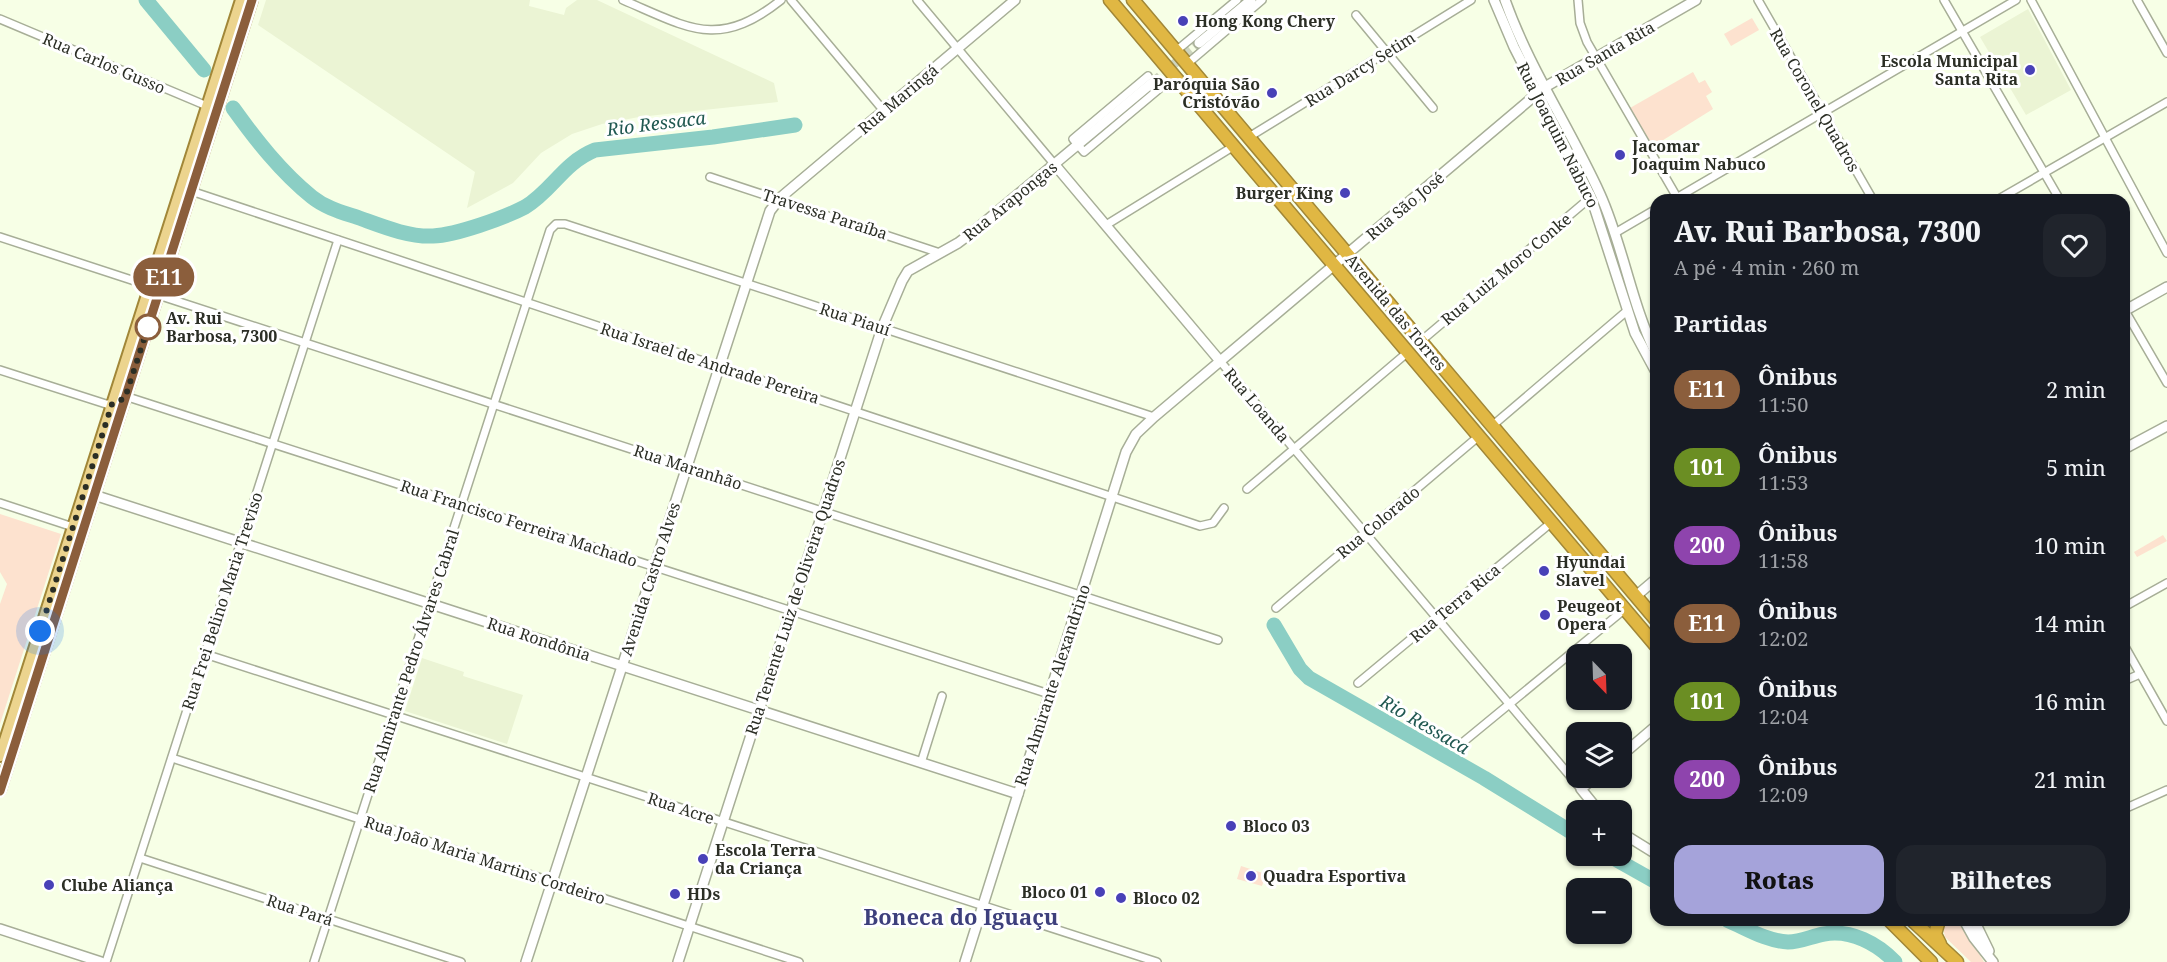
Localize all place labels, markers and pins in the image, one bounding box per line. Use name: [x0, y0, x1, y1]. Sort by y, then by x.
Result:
place label: Hong Kong Chery: [1195, 10, 1336, 32]
marker: Hong Kong Chery: [1176, 14, 1190, 28]
place label: Escola Municipal Santa Rita: [1880, 50, 2018, 90]
marker: Escola Municipal Santa Rita: [2023, 63, 2037, 77]
place label: Paróquia São Cristóvão: [1153, 73, 1260, 113]
marker: Paróquia São Cristóvão: [1265, 86, 1279, 100]
place label: Jacomar Joaquim Nabuco: [1631, 135, 1766, 175]
marker: Jacomar Joaquim Nabuco: [1613, 148, 1627, 162]
place label: Burger King: [1236, 182, 1333, 204]
marker: Burger King: [1338, 186, 1352, 200]
place label: Av. Rui Barbosa, 7300: [166, 307, 277, 347]
marker: Av. Rui Barbosa, 7300: [135, 314, 161, 340]
place label: Hyundai Slavel: [1556, 551, 1626, 591]
marker: Hyundai Slavel: [1537, 564, 1551, 578]
place label: Peugeot Opera: [1557, 595, 1622, 635]
marker: Peugeot Opera: [1538, 608, 1552, 622]
place label: Bloco 03: [1243, 815, 1310, 837]
marker: Bloco 03: [1224, 819, 1238, 833]
place label: Escola Terra da Criança: [715, 839, 816, 879]
marker: Escola Terra da Criança: [696, 852, 710, 866]
place label: Quadra Esportiva: [1263, 865, 1407, 887]
marker: Quadra Esportiva: [1244, 869, 1258, 883]
place label: Clube Aliança: [61, 874, 174, 896]
marker: Clube Aliança: [42, 878, 56, 892]
place label: Bloco 01: [1021, 881, 1088, 903]
place label: HDs: [687, 883, 720, 905]
marker: Bloco 01: [1093, 885, 1107, 899]
marker: HDs: [668, 887, 682, 901]
place label: Bloco 02: [1133, 887, 1200, 909]
marker: Bloco 02: [1114, 891, 1128, 905]

